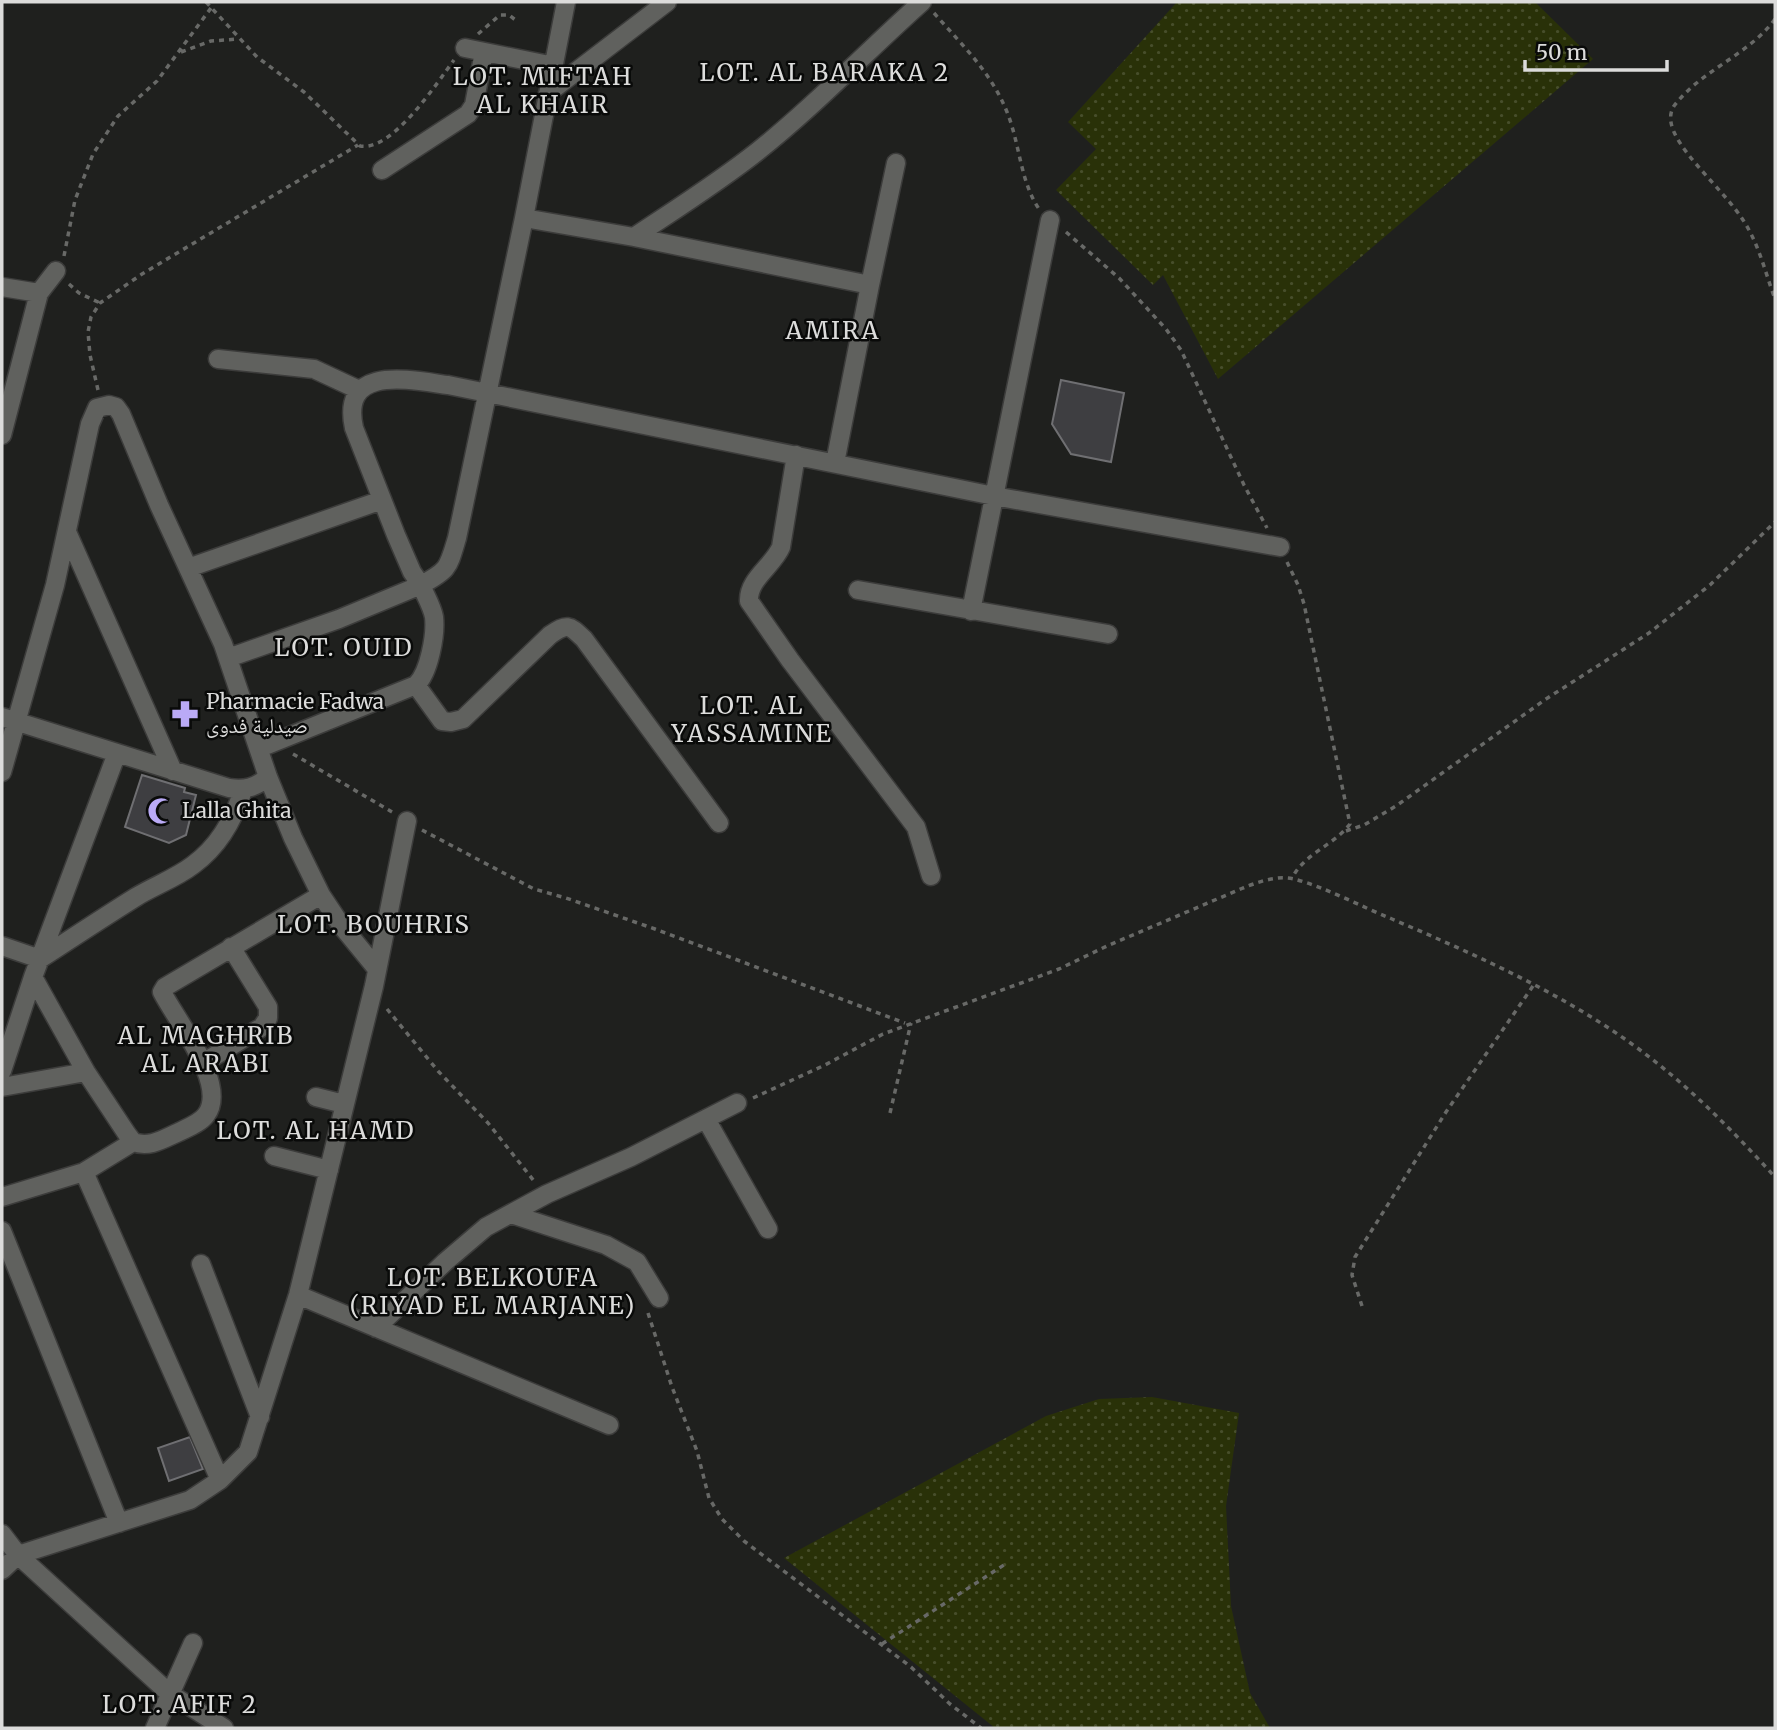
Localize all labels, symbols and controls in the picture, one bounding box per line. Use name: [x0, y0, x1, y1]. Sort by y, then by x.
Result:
scale bar: [1525, 28, 1667, 72]
text: 50 m: [1536, 39, 1587, 66]
district label: LOT. AL BARAKA 2: [700, 57, 950, 88]
district label: LOT. MIFTAH AL KHAIR: [453, 61, 633, 120]
district label: AMIRA: [785, 315, 880, 346]
district label: LOT. OUID: [275, 632, 413, 663]
place label: Pharmacie Fadwa صيدلية فدوى: [206, 688, 384, 739]
district label: LOT. AL YASSAMINE: [670, 690, 833, 749]
pharmacy icon: Pharmacie Fadwa صيدلية فدوى: [170, 699, 200, 729]
mosque icon: Lalla Ghita: [146, 796, 176, 826]
place label: Lalla Ghita: [182, 797, 291, 824]
district label: LOT. BOUHRIS: [277, 909, 471, 940]
district label: AL MAGHRIB AL ARABI: [117, 1020, 294, 1079]
district label: LOT. AL HAMD: [216, 1115, 416, 1146]
district label: LOT. BELKOUFA (RIYAD EL MARJANE): [350, 1262, 636, 1321]
district label: LOT. AFIF 2: [102, 1689, 258, 1720]

